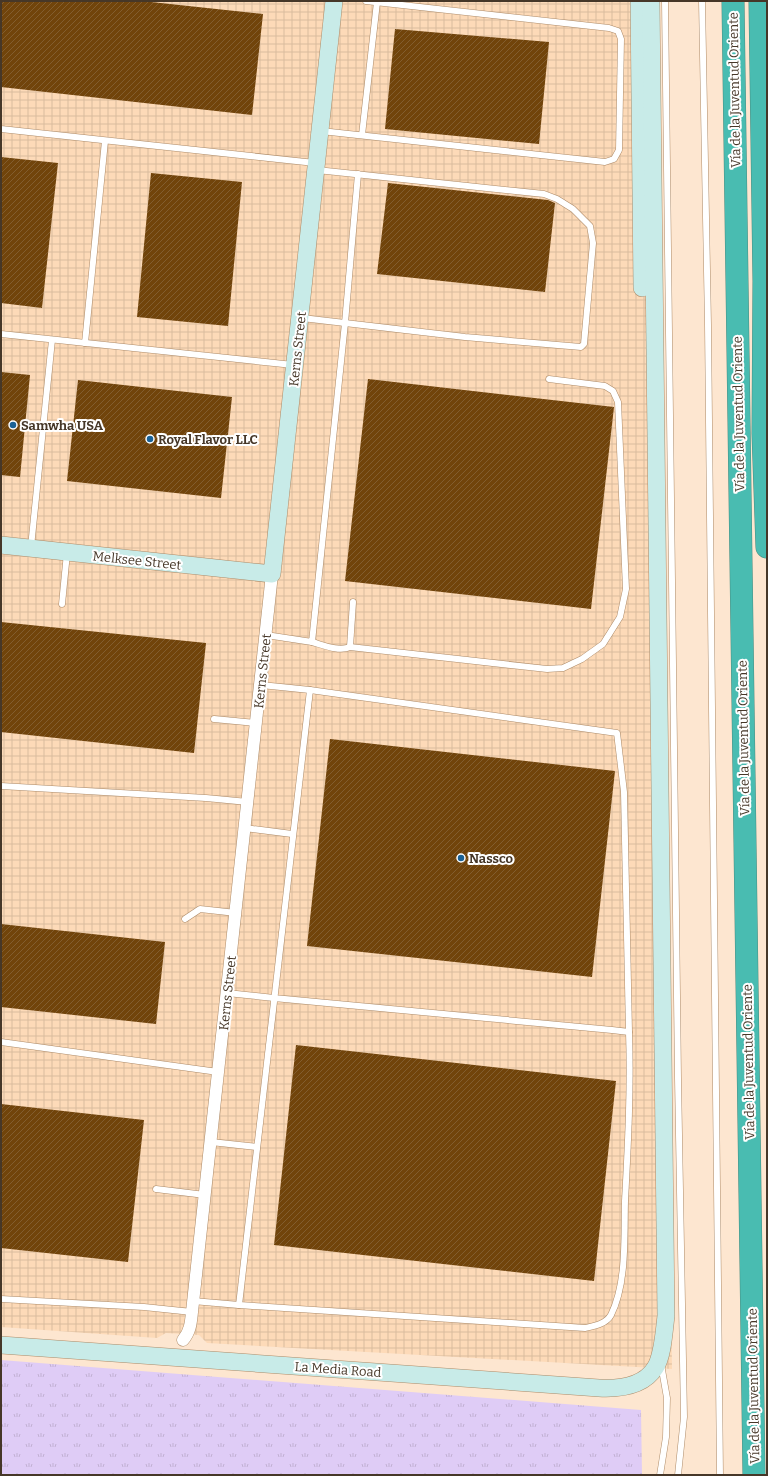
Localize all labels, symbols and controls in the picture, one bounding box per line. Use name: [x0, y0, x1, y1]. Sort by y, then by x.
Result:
street label: Vía de la Juventud Oriente: [726, 12, 743, 168]
street label: Kerns Street: [286, 311, 309, 387]
street label: Vía de la Juventud Oriente: [730, 336, 747, 492]
place label: Samwha USA: [21, 418, 104, 433]
marker: Samwha USA: [8, 420, 18, 430]
place label: Royal Flavor LLC: [158, 432, 258, 447]
marker: Royal Flavor LLC: [145, 434, 155, 444]
street label: Melksee Street: [92, 548, 182, 573]
street label: Kerns Street: [251, 633, 274, 709]
street label: Vía de la Juventud Oriente: [735, 660, 752, 816]
place label: Nassco: [469, 851, 513, 866]
marker: Nassco: [456, 853, 466, 863]
street label: Kerns Street: [216, 955, 239, 1031]
street label: Vía de la Juventud Oriente: [740, 984, 757, 1140]
street label: Vía de la Juventud Oriente: [745, 1308, 762, 1464]
street label: La Media Road: [294, 1359, 382, 1380]

